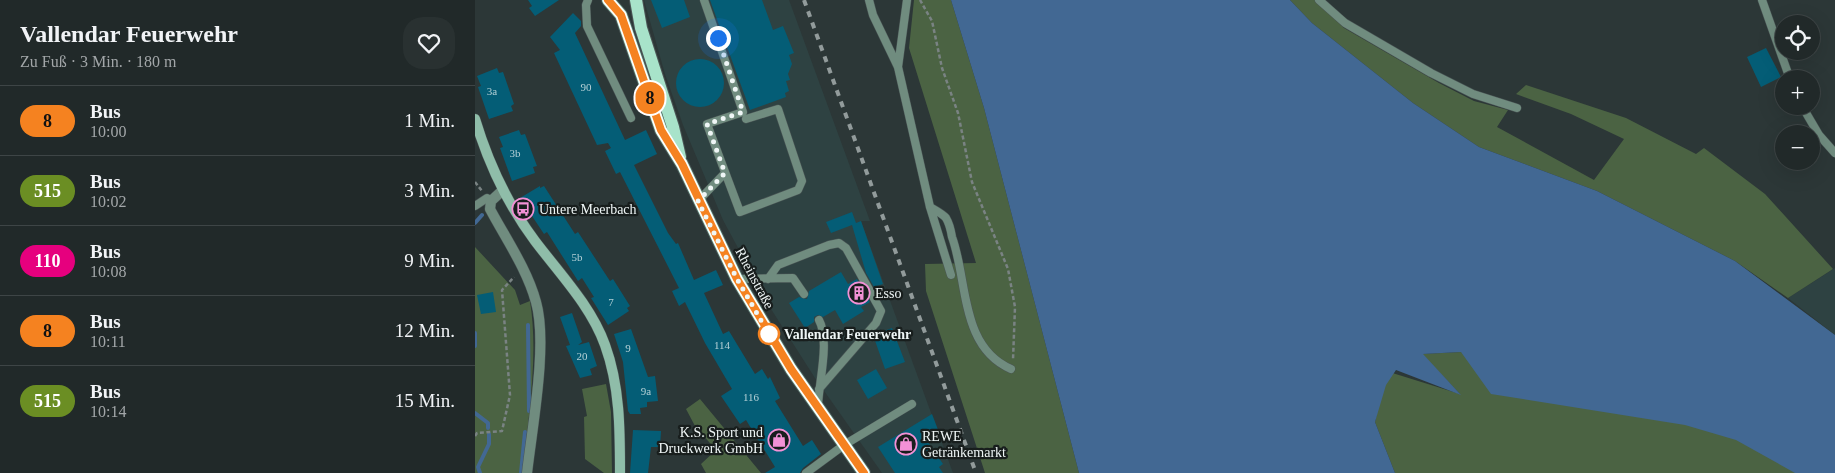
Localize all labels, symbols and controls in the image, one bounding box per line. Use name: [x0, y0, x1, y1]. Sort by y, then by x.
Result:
map controls: [1775, 15, 1820, 170]
button: locate: [1775, 15, 1820, 60]
button: heart: [403, 17, 455, 69]
text: Vallendar Feuerwehr: [20, 21, 238, 47]
your location: [706, 26, 731, 51]
text: Zu Fuß · 3 Min. · 180 m: [20, 53, 176, 70]
button: +: [1775, 70, 1820, 115]
house number: 90: [581, 81, 592, 93]
line badge: 8: [634, 82, 666, 114]
house number: 3a: [487, 85, 497, 97]
text: 8: [646, 88, 655, 108]
text: Bus: [90, 101, 121, 122]
text: 1 Min.: [404, 110, 455, 131]
text: 8: [43, 111, 52, 131]
text: 10:00: [90, 123, 126, 140]
button: −: [1775, 125, 1820, 170]
house number: 3b: [510, 147, 521, 159]
text: Bus: [90, 171, 121, 192]
text: 3 Min.: [404, 180, 455, 201]
text: 515: [34, 181, 61, 201]
text: 10:02: [90, 193, 126, 210]
bus stop icon: Untere Meerbach: [511, 197, 535, 221]
place label: Untere Meerbach: [539, 202, 637, 217]
text: Bus: [90, 241, 121, 262]
street label: Rheinstraße: [732, 245, 777, 311]
text: 9 Min.: [404, 250, 455, 271]
text: 110: [34, 251, 61, 271]
house number: 5b: [572, 251, 583, 263]
text: 10:08: [90, 263, 126, 280]
building icon: Esso: [847, 281, 871, 305]
place label: Esso: [875, 286, 901, 301]
house number: 7: [608, 296, 614, 308]
text: Bus: [90, 311, 121, 332]
text: 12 Min.: [395, 320, 455, 341]
text: 8: [43, 321, 52, 341]
marker: Vallendar Feuerwehr: [758, 323, 780, 345]
place label: Vallendar Feuerwehr: [784, 327, 911, 342]
text: 10:11: [90, 333, 126, 350]
house number: 114: [714, 339, 731, 351]
house number: 9: [625, 342, 631, 354]
house number: 20: [577, 350, 588, 362]
text: Bus: [90, 381, 121, 402]
house number: 9a: [641, 385, 651, 397]
text: 15 Min.: [395, 390, 455, 411]
text: 515: [34, 391, 61, 411]
house number: 116: [743, 391, 760, 403]
text: 10:14: [90, 403, 126, 420]
place label: K.S. Sport und Druckwerk GmbH: [658, 425, 763, 456]
shop icon: K.S. Sport und Druckwerk GmbH: [767, 428, 791, 452]
place label: REWE Getränkemarkt: [922, 429, 1006, 460]
shop icon: REWE Getränkemarkt: [894, 432, 918, 456]

